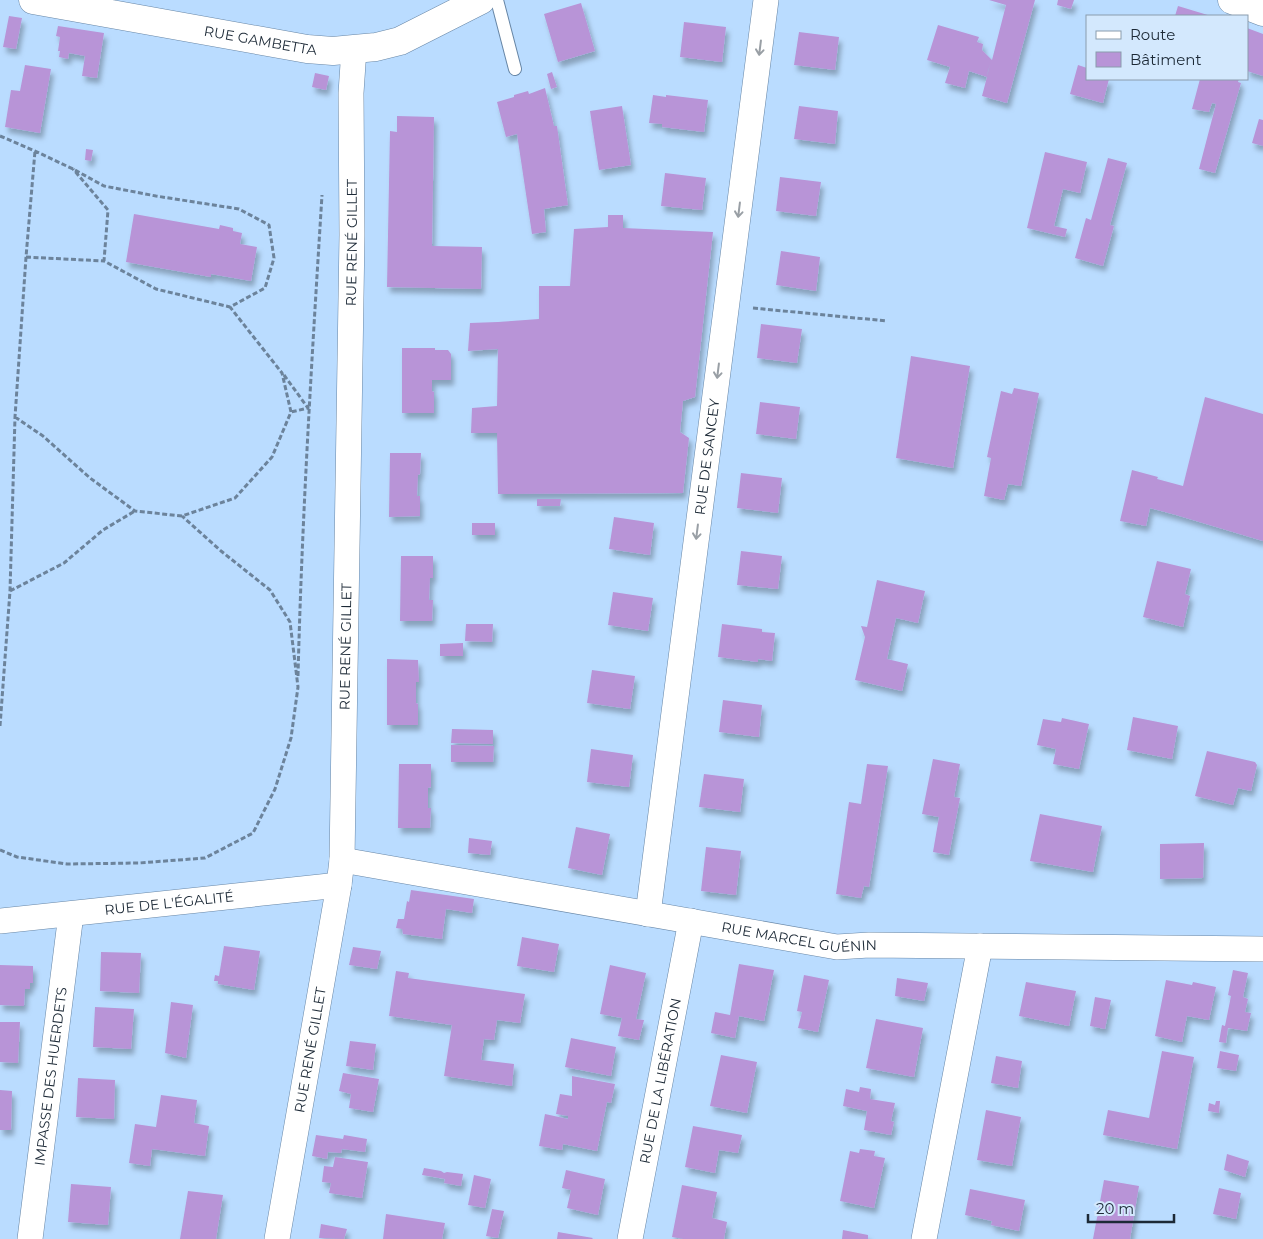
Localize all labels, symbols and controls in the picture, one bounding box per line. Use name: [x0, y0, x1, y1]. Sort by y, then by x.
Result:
legend: [1086, 15, 1248, 80]
street label: RUE GAMBETTA: [203, 22, 318, 59]
text: Route: [1130, 25, 1175, 44]
one-way arrow: [755, 40, 765, 56]
text: Bâtiment: [1130, 50, 1202, 69]
street label: RUE RENÉ GILLET: [342, 179, 361, 306]
one-way arrow: [734, 201, 744, 217]
one-way arrow: [713, 362, 723, 378]
street label: RUE DE SANCEY: [691, 397, 723, 516]
one-way arrow: [692, 523, 702, 539]
street label: RUE RENÉ GILLET: [335, 583, 355, 710]
street label: RUE DE L'ÉGALITÉ: [103, 887, 235, 919]
street label: RUE MARCEL GUÉNIN: [720, 918, 877, 957]
street label: IMPASSE DES HUERDETS: [30, 986, 71, 1167]
street label: RUE RENÉ GILLET: [290, 986, 330, 1114]
street label: RUE DE LA LIBÉRATION: [636, 996, 685, 1165]
scale bar: [1088, 1192, 1174, 1224]
text: 20 m: [1096, 1199, 1134, 1218]

